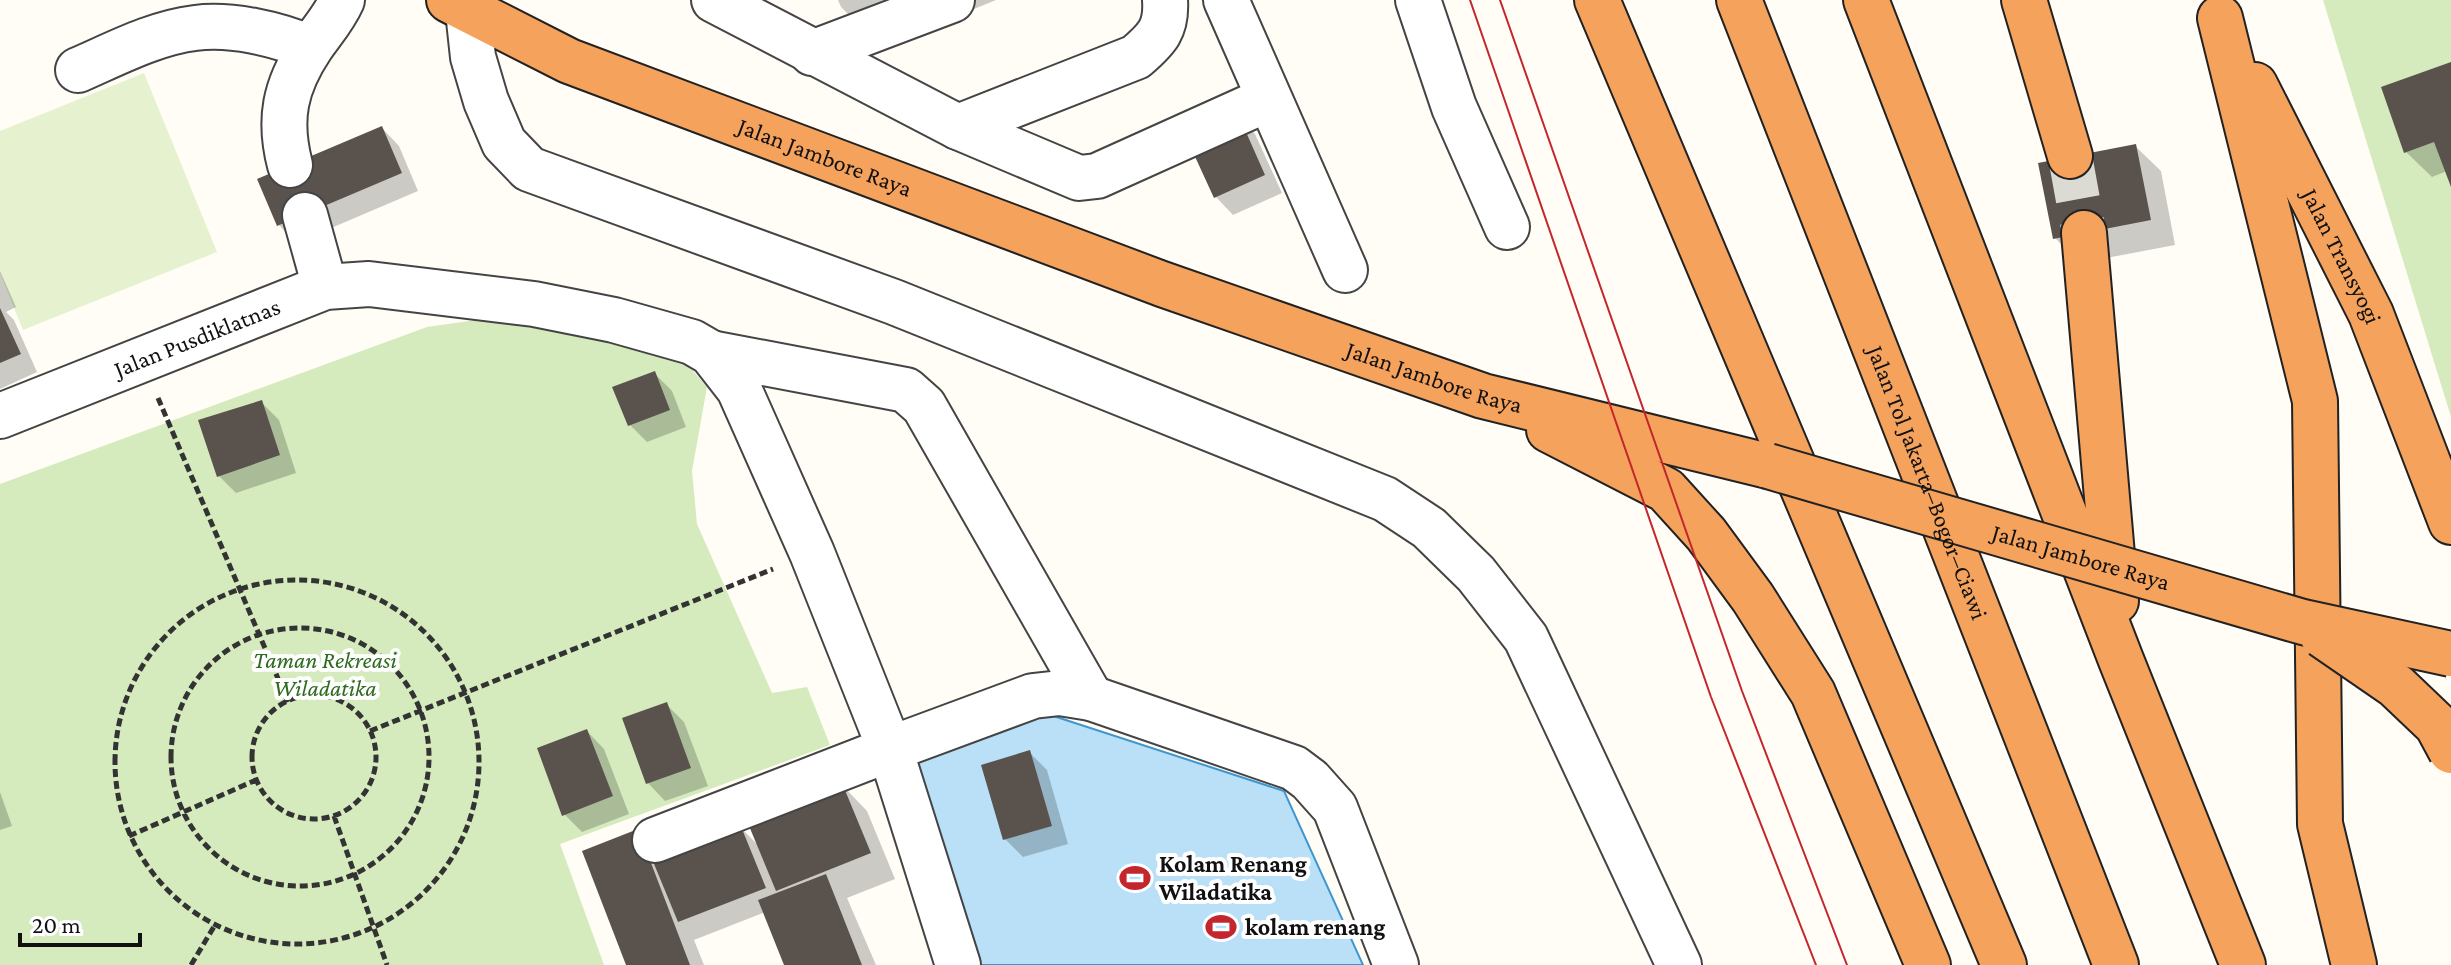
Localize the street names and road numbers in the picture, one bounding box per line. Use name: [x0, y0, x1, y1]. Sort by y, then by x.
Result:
street label: Jalan Jambore Raya: [732, 111, 916, 202]
street label: Jalan Transyogi: [2296, 182, 2387, 327]
street label: Jalan Pusdiklatnas: [108, 292, 284, 383]
street label: Jalan Jambore Raya: [1341, 335, 1525, 418]
street label: Jalan Tol Jakarta–Bogor–Ciawi: [1862, 340, 1994, 623]
street label: Jalan Jambore Raya: [1987, 518, 2173, 595]

